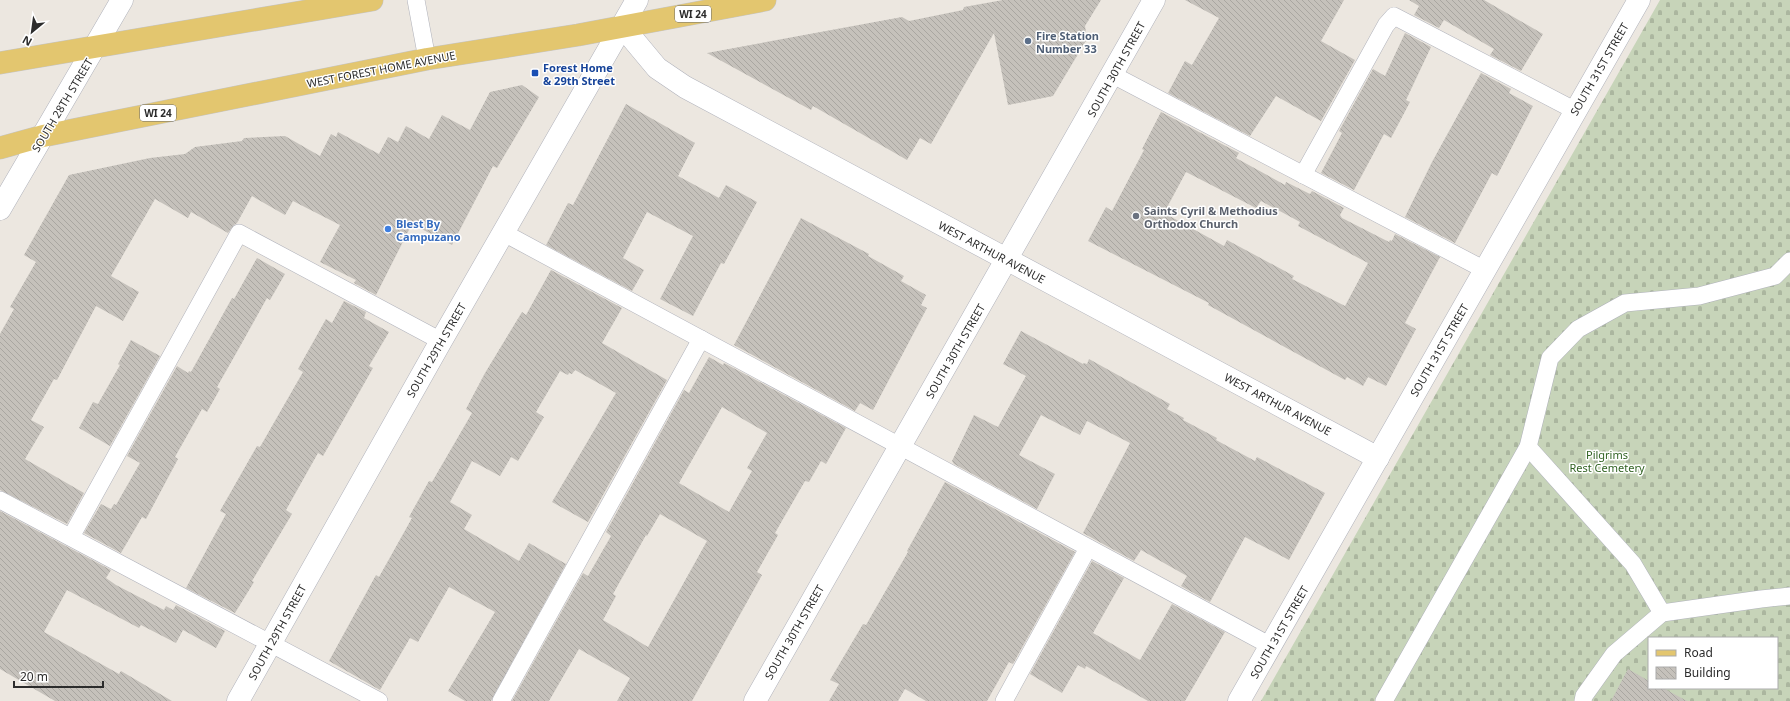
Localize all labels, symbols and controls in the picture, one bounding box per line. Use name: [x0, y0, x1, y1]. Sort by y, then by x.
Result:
road number: WI 24: [675, 6, 711, 22]
north arrow: [12, 12, 52, 52]
street label: SOUTH 30TH STREET: [1084, 19, 1148, 119]
street label: SOUTH 31ST STREET: [1566, 20, 1632, 118]
place label: Fire Station Number 33: [1036, 28, 1099, 56]
text: N: [19, 32, 34, 50]
marker: Fire Station Number 33: [1023, 36, 1033, 46]
street label: WEST FOREST HOME AVENUE: [305, 47, 457, 91]
street label: SOUTH 28TH STREET: [28, 55, 96, 155]
place label: Forest Home & 29th Street: [543, 60, 615, 88]
marker: Forest Home & 29th Street: [530, 68, 540, 78]
road number: WI 24: [140, 105, 176, 121]
place label: Saints Cyril & Methodius Orthodox Church: [1144, 203, 1278, 231]
marker: Saints Cyril & Methodius Orthodox Church: [1131, 211, 1141, 221]
place label: Blest By Campuzano: [396, 216, 461, 244]
street label: WEST ARTHUR AVENUE: [936, 217, 1048, 287]
marker: Blest By Campuzano: [383, 224, 393, 234]
street label: SOUTH 29TH STREET: [403, 300, 469, 400]
street label: SOUTH 30TH STREET: [922, 301, 988, 401]
street label: SOUTH 31ST STREET: [1406, 301, 1472, 399]
street label: WEST ARTHUR AVENUE: [1222, 369, 1334, 439]
park label: Pilgrims Rest Cemetery: [1569, 447, 1645, 475]
street label: SOUTH 29TH STREET: [245, 582, 309, 682]
street label: SOUTH 30TH STREET: [761, 582, 827, 682]
street label: SOUTH 31ST STREET: [1246, 583, 1312, 681]
legend: [1648, 637, 1778, 689]
text: Road: [1684, 644, 1713, 661]
scale bar: [14, 663, 103, 689]
text: Building: [1684, 664, 1731, 681]
text: 20 m: [20, 668, 48, 685]

